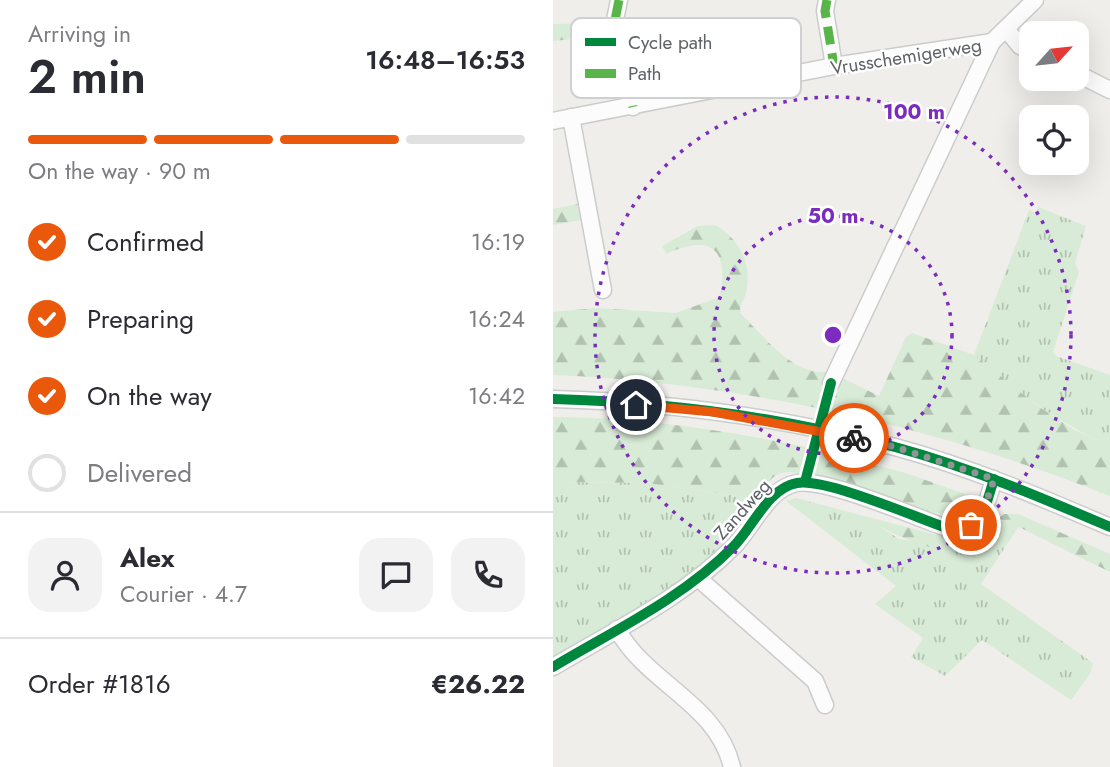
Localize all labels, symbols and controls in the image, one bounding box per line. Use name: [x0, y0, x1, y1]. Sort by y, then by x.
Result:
text: Arriving in: [28, 17, 131, 51]
legend: [571, 18, 801, 98]
north arrow: [1019, 21, 1089, 91]
map controls: [1019, 21, 1089, 175]
text: Cycle path: [628, 29, 713, 56]
street label: Vrusschemigerweg: [829, 31, 984, 82]
text: 16:48–16:53: [365, 41, 525, 79]
text: 2 min: [28, 44, 146, 110]
text: Path: [628, 60, 662, 87]
text: 100 m: [883, 97, 945, 127]
button: locate: [1019, 105, 1089, 175]
text: On the way · 90 m: [28, 154, 211, 188]
text: 50 m: [808, 201, 858, 231]
icon: check: [28, 223, 66, 261]
text: Confirmed: [87, 223, 204, 261]
text: 16:19: [471, 225, 525, 259]
icon: check: [28, 300, 66, 338]
text: Preparing: [87, 300, 194, 338]
text: 16:24: [468, 302, 525, 336]
centre of rings: [821, 323, 845, 347]
pin: [606, 375, 666, 435]
icon: check: [28, 377, 66, 415]
text: On the way: [87, 377, 212, 415]
text: 16:42: [468, 379, 525, 413]
icon: home: [617, 386, 655, 424]
courier: [819, 403, 889, 473]
icon: bike: [835, 419, 873, 457]
text: Delivered: [87, 454, 192, 492]
street label: Zandweg: [708, 473, 777, 546]
pin: [941, 495, 1001, 555]
icon: bag: [952, 506, 990, 544]
button: person: [28, 538, 102, 612]
button: chat: [359, 538, 433, 612]
button: phone: [451, 538, 525, 612]
text: Alex: [120, 539, 174, 577]
text: Courier · 4.7: [120, 577, 247, 611]
text: Order #1816: [28, 665, 171, 703]
text: €26.22: [431, 665, 525, 703]

